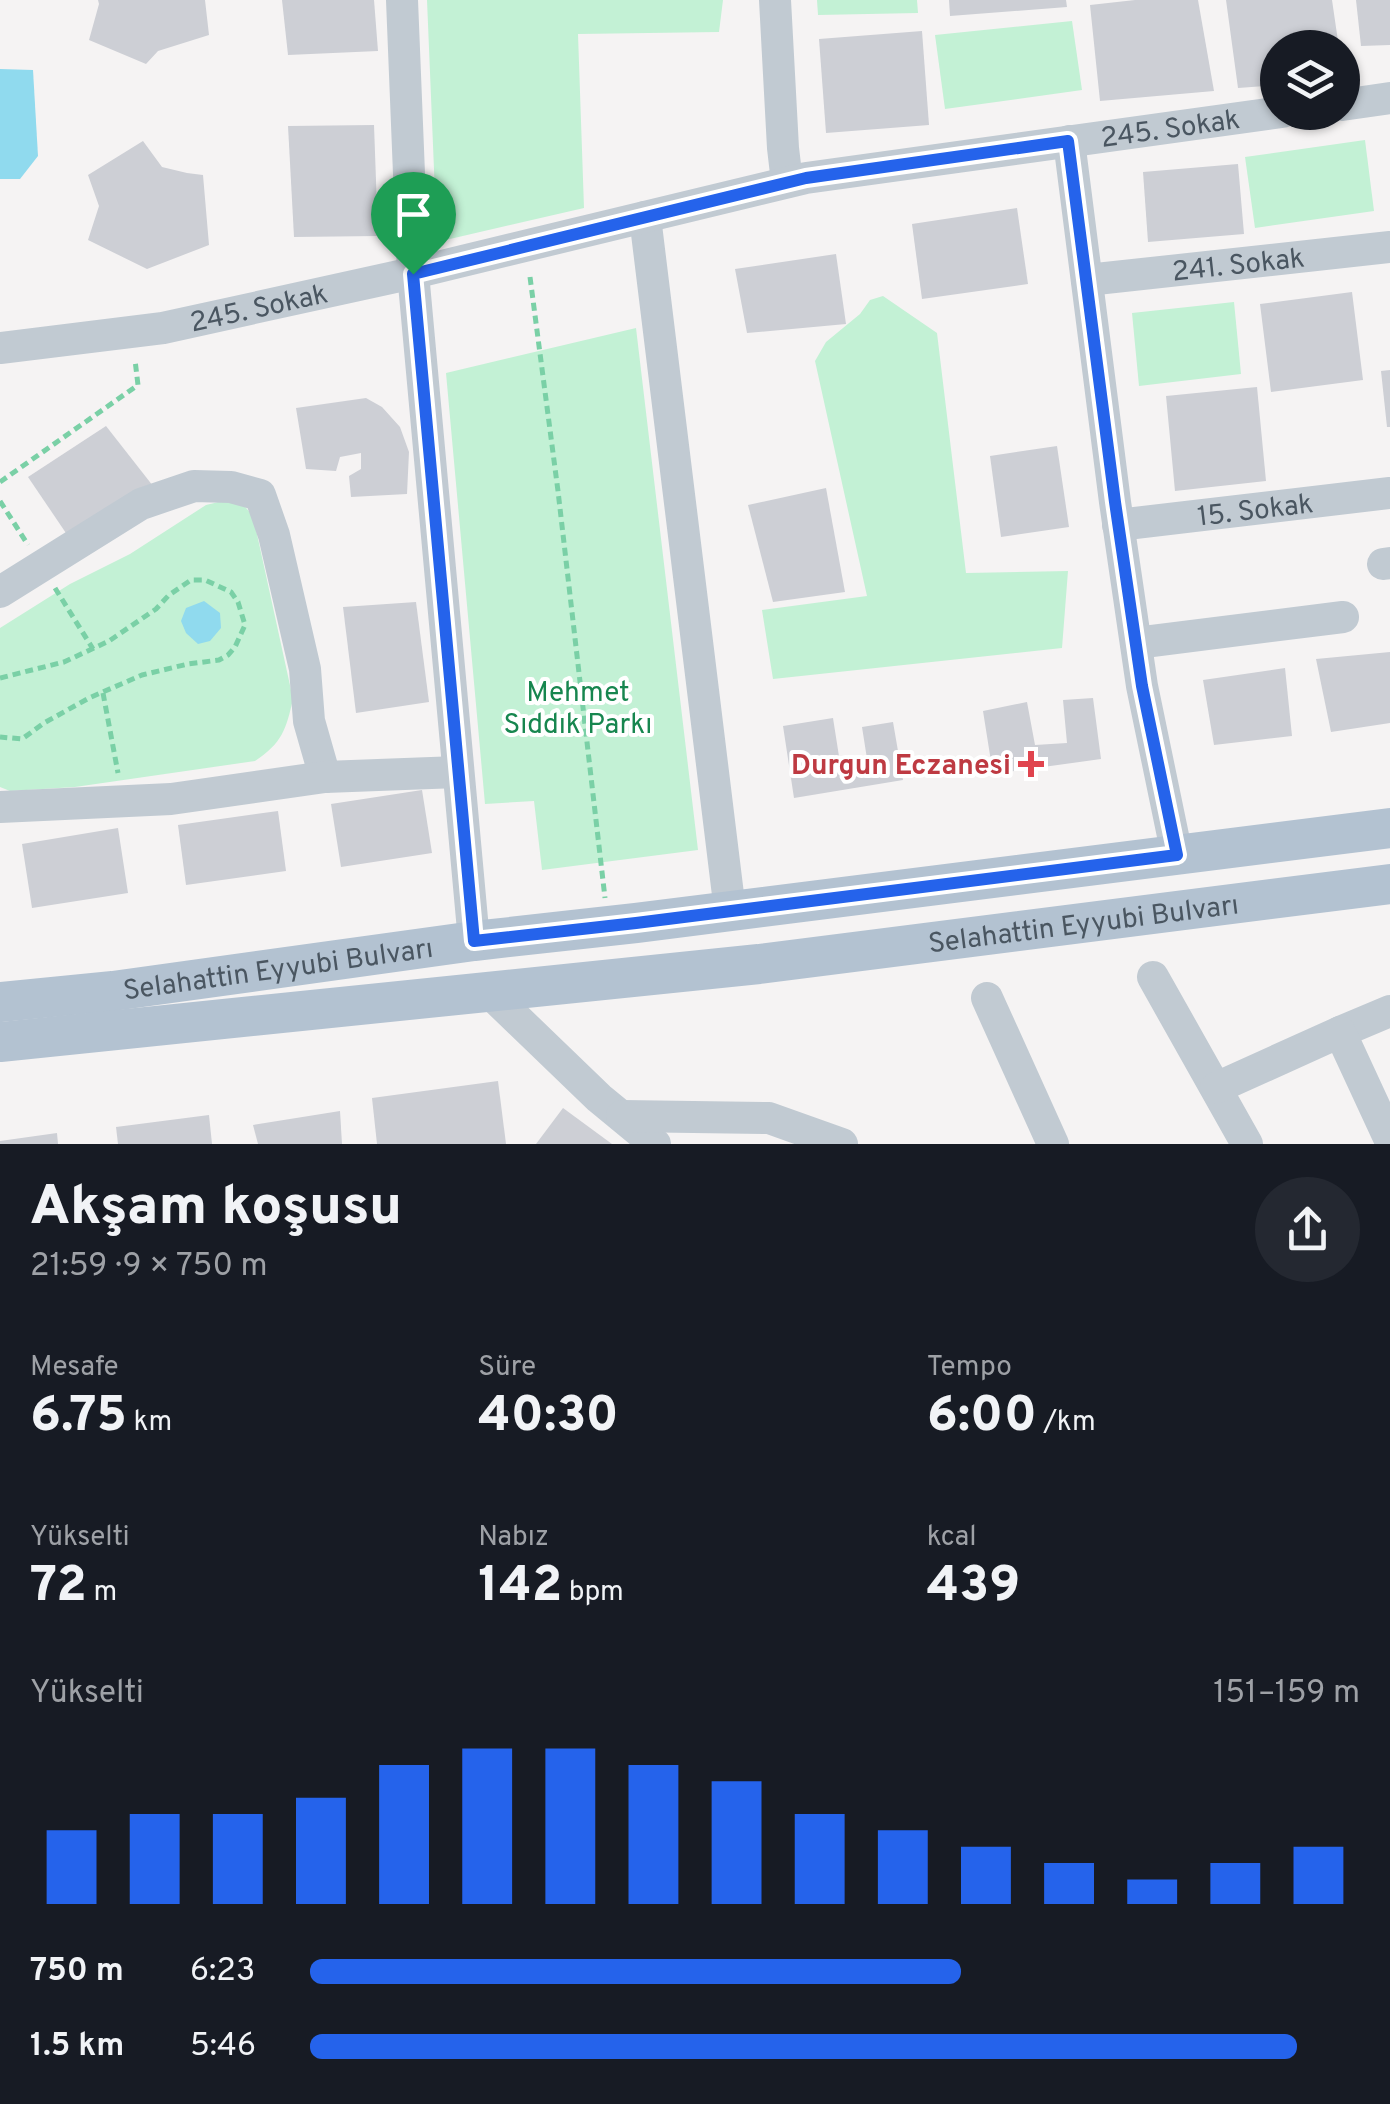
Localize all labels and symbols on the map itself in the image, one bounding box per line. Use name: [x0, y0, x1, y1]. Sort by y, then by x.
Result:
street label: 245. Sokak: [1098, 103, 1242, 158]
pin: [371, 172, 456, 275]
street label: 241. Sokak: [1170, 241, 1307, 292]
street label: 245. Sokak: [187, 277, 331, 343]
street label: 15. Sokak: [1195, 487, 1315, 537]
park label: Mehmet Sıddık Parkı: [504, 676, 652, 744]
place label: Durgun Eczanesi: [791, 749, 1011, 785]
marker: Durgun Eczanesi: [1020, 753, 1042, 775]
street label: Selahattin Eyyubi Bulvarı: [926, 888, 1241, 963]
street label: Selahattin Eyyubi Bulvarı: [121, 932, 436, 1010]

